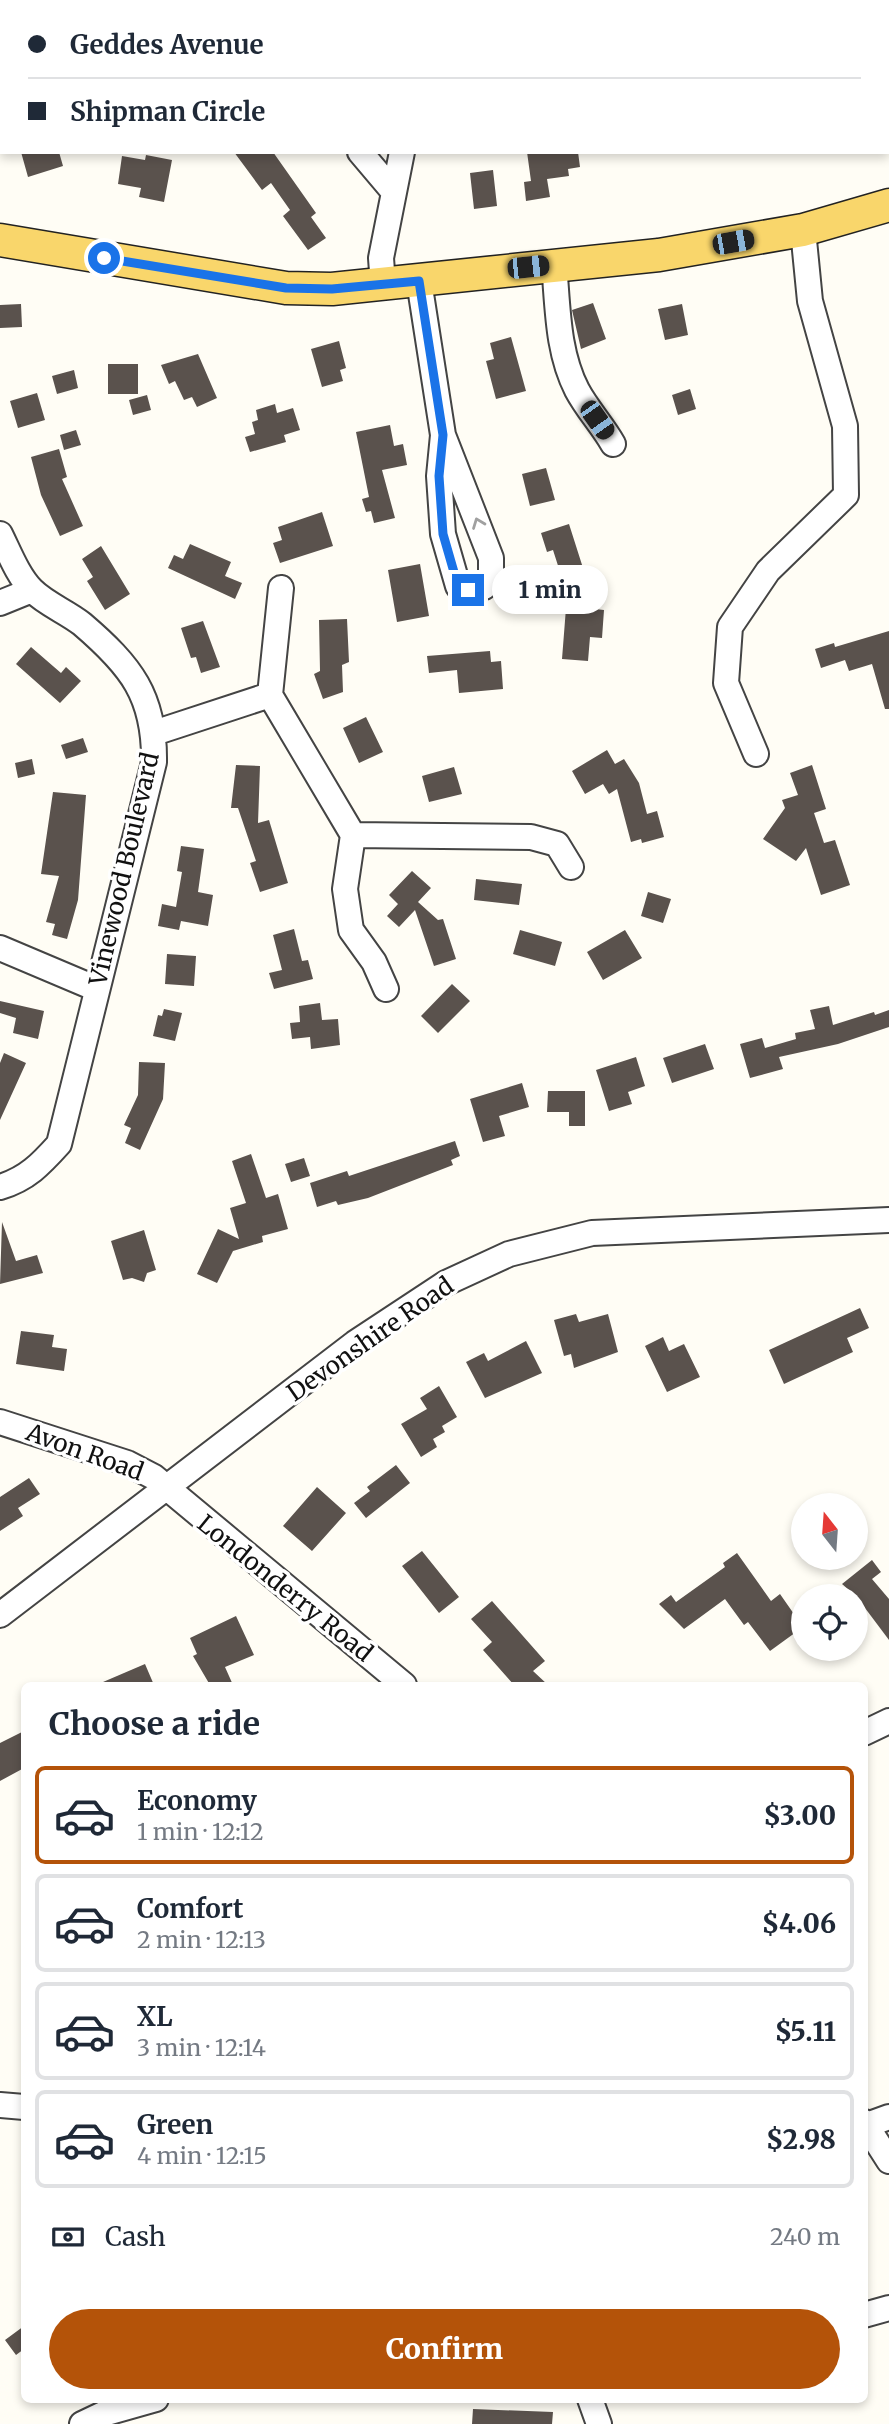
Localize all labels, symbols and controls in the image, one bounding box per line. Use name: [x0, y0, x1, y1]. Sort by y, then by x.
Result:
text: Geddes Avenue: [70, 28, 264, 61]
text: Shipman Circle: [70, 95, 265, 128]
car: [711, 228, 756, 256]
route start: [88, 242, 120, 274]
car: [507, 254, 550, 280]
car: [577, 397, 618, 443]
one-way arrow: [472, 517, 486, 529]
callout: 1 min: [492, 566, 608, 614]
route end: [452, 574, 484, 606]
text: 1 min: [518, 575, 582, 604]
street label: Vinewood Boulevard: [82, 749, 166, 990]
street label: Devonshire Road: [281, 1270, 459, 1408]
street label: Avon Road: [21, 1416, 148, 1488]
north arrow: [791, 1493, 868, 1570]
map controls: [791, 1493, 868, 1661]
street label: Londonderry Road: [191, 1508, 379, 1668]
button: locate: [791, 1584, 868, 1661]
text: Choose a ride: [49, 1704, 260, 1744]
icon: car: [53, 1784, 116, 1847]
text: Economy: [137, 1784, 257, 1817]
text: $3.00: [763, 1799, 836, 1832]
text: 1 min · 12:12: [137, 1817, 264, 1846]
icon: car: [53, 1892, 116, 1955]
text: Comfort: [137, 1892, 243, 1925]
text: $4.06: [762, 1907, 836, 1940]
text: 2 min · 12:13: [137, 1925, 266, 1954]
icon: car: [53, 2000, 116, 2063]
text: XL: [137, 2000, 173, 2033]
text: $5.11: [775, 2015, 836, 2048]
text: 3 min · 12:14: [137, 2033, 266, 2062]
icon: car: [53, 2108, 116, 2171]
text: Green: [137, 2108, 213, 2141]
text: $2.98: [766, 2123, 836, 2156]
text: 4 min · 12:15: [137, 2141, 267, 2170]
icon: cash: [49, 2218, 87, 2256]
text: Cash: [105, 2220, 166, 2253]
text: 240 m: [770, 2222, 840, 2251]
button: Confirm: [49, 2309, 840, 2389]

